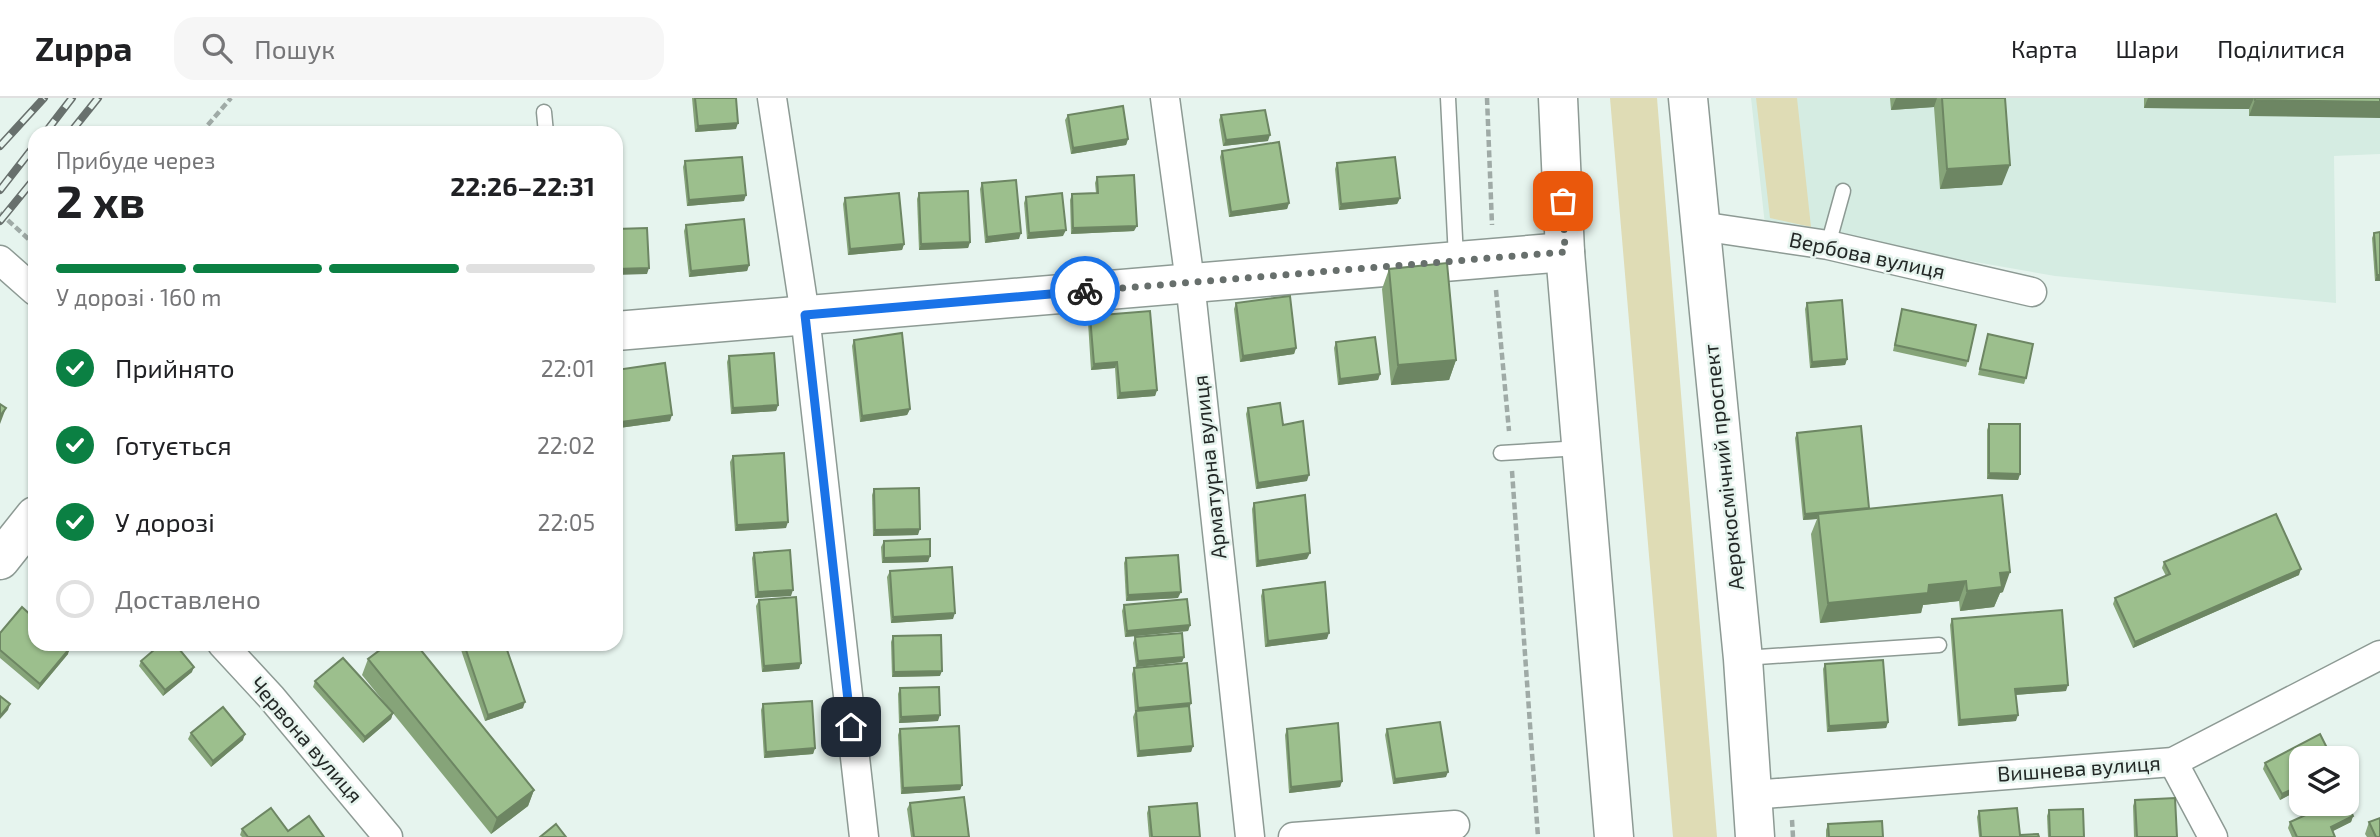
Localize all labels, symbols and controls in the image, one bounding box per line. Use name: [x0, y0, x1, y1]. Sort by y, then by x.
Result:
search box: [174, 17, 664, 80]
text: Zuppa: [35, 28, 132, 68]
icon: search: [198, 29, 236, 67]
text: Пошук: [254, 33, 335, 64]
text: Карта: [2011, 34, 2078, 63]
text: Шари: [2116, 34, 2179, 63]
text: Поділитися: [2217, 34, 2345, 63]
text: Прибуде через: [56, 146, 216, 174]
text: 22:26–22:31: [450, 170, 595, 201]
pin: [1533, 171, 1593, 231]
text: 2 хв: [56, 172, 145, 227]
icon: bag: [1544, 182, 1582, 220]
street label: Вербова вулиця: [1787, 226, 1947, 284]
courier: [1050, 256, 1120, 326]
icon: bike: [1066, 272, 1104, 310]
text: У дорозі · 160 m: [56, 283, 221, 311]
street label: Аерокосмічний проспект: [1697, 343, 1748, 591]
icon: check: [56, 349, 94, 387]
text: Прийнято: [115, 352, 235, 383]
text: 22:01: [541, 354, 595, 382]
street label: Арматурна вулиця: [1186, 374, 1232, 560]
icon: check: [56, 426, 94, 464]
text: Готується: [115, 429, 232, 460]
text: 22:02: [537, 431, 595, 459]
icon: check: [56, 503, 94, 541]
text: У дорозі: [115, 506, 215, 537]
text: 22:05: [538, 508, 595, 536]
text: Доставлено: [115, 583, 261, 614]
street label: Червона вулиця: [245, 671, 369, 808]
pin: [821, 697, 881, 757]
icon: home: [832, 708, 870, 746]
map controls: [2289, 746, 2359, 816]
button: layers: [2289, 746, 2359, 816]
street label: Вишнева вулиця: [1996, 749, 2161, 787]

